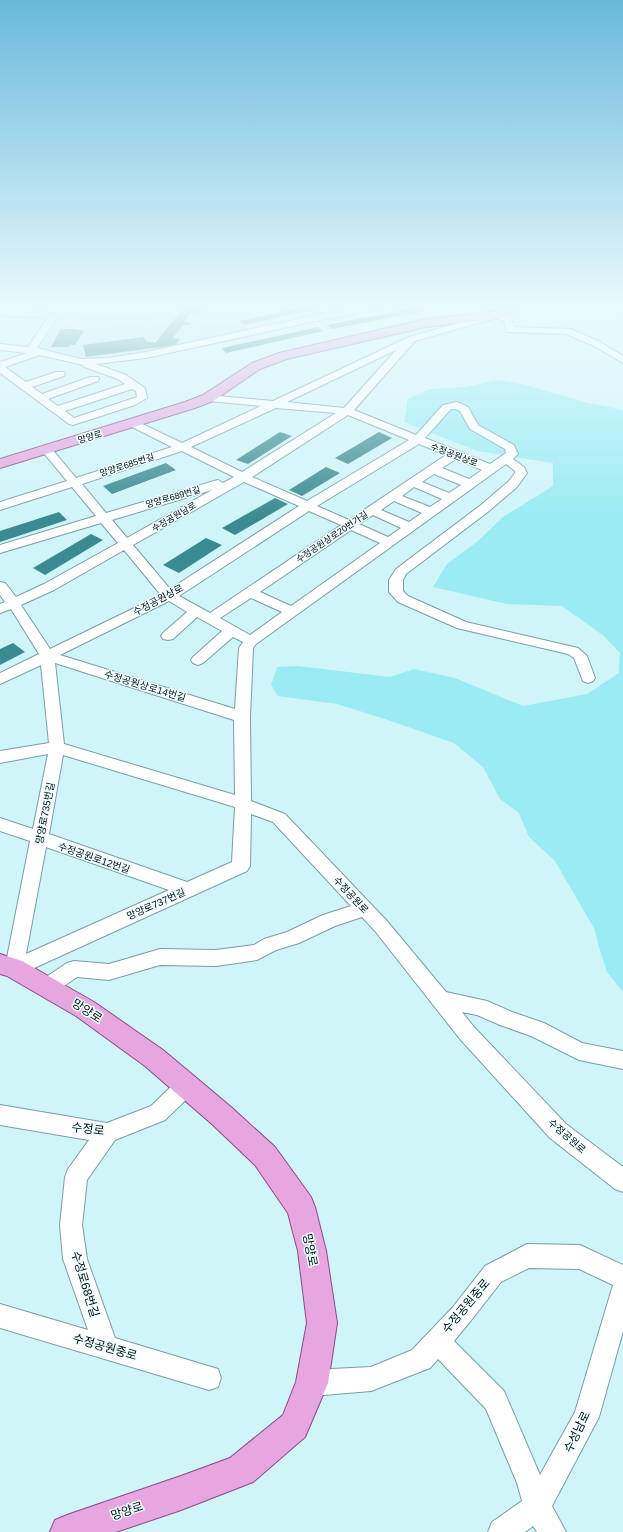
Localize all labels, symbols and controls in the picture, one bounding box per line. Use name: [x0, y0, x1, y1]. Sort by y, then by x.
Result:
street label: 망양로: [77, 429, 103, 445]
street label: 수정공원상로: [429, 441, 479, 469]
street label: 망양로685번길: [99, 452, 155, 478]
street label: 망양로689번길: [145, 484, 201, 510]
street label: 수정공원남로: [150, 500, 198, 534]
street label: 수정공원상로20번가길: [294, 509, 370, 565]
street label: 수정공원상로: [131, 582, 185, 618]
street label: 수정공원상로14번길: [103, 668, 187, 704]
street label: 망양로735번길: [34, 781, 56, 845]
street label: 수정공원로12번길: [57, 841, 131, 875]
street label: 수정공원로: [331, 874, 371, 916]
street label: 망양로737번길: [125, 886, 187, 922]
street label: 망양로: [69, 996, 105, 1026]
street label: 수정공원로: [546, 1117, 588, 1155]
street label: 수정로: [71, 1120, 105, 1138]
street label: 망양로: [300, 1232, 320, 1268]
street label: 수정로68번길: [68, 1249, 102, 1319]
street label: 수정공원중로: [439, 1276, 493, 1336]
street label: 수정공원중로: [71, 1331, 139, 1363]
street label: 수성남로: [561, 1409, 593, 1455]
street label: 망양로: [109, 1499, 145, 1523]

